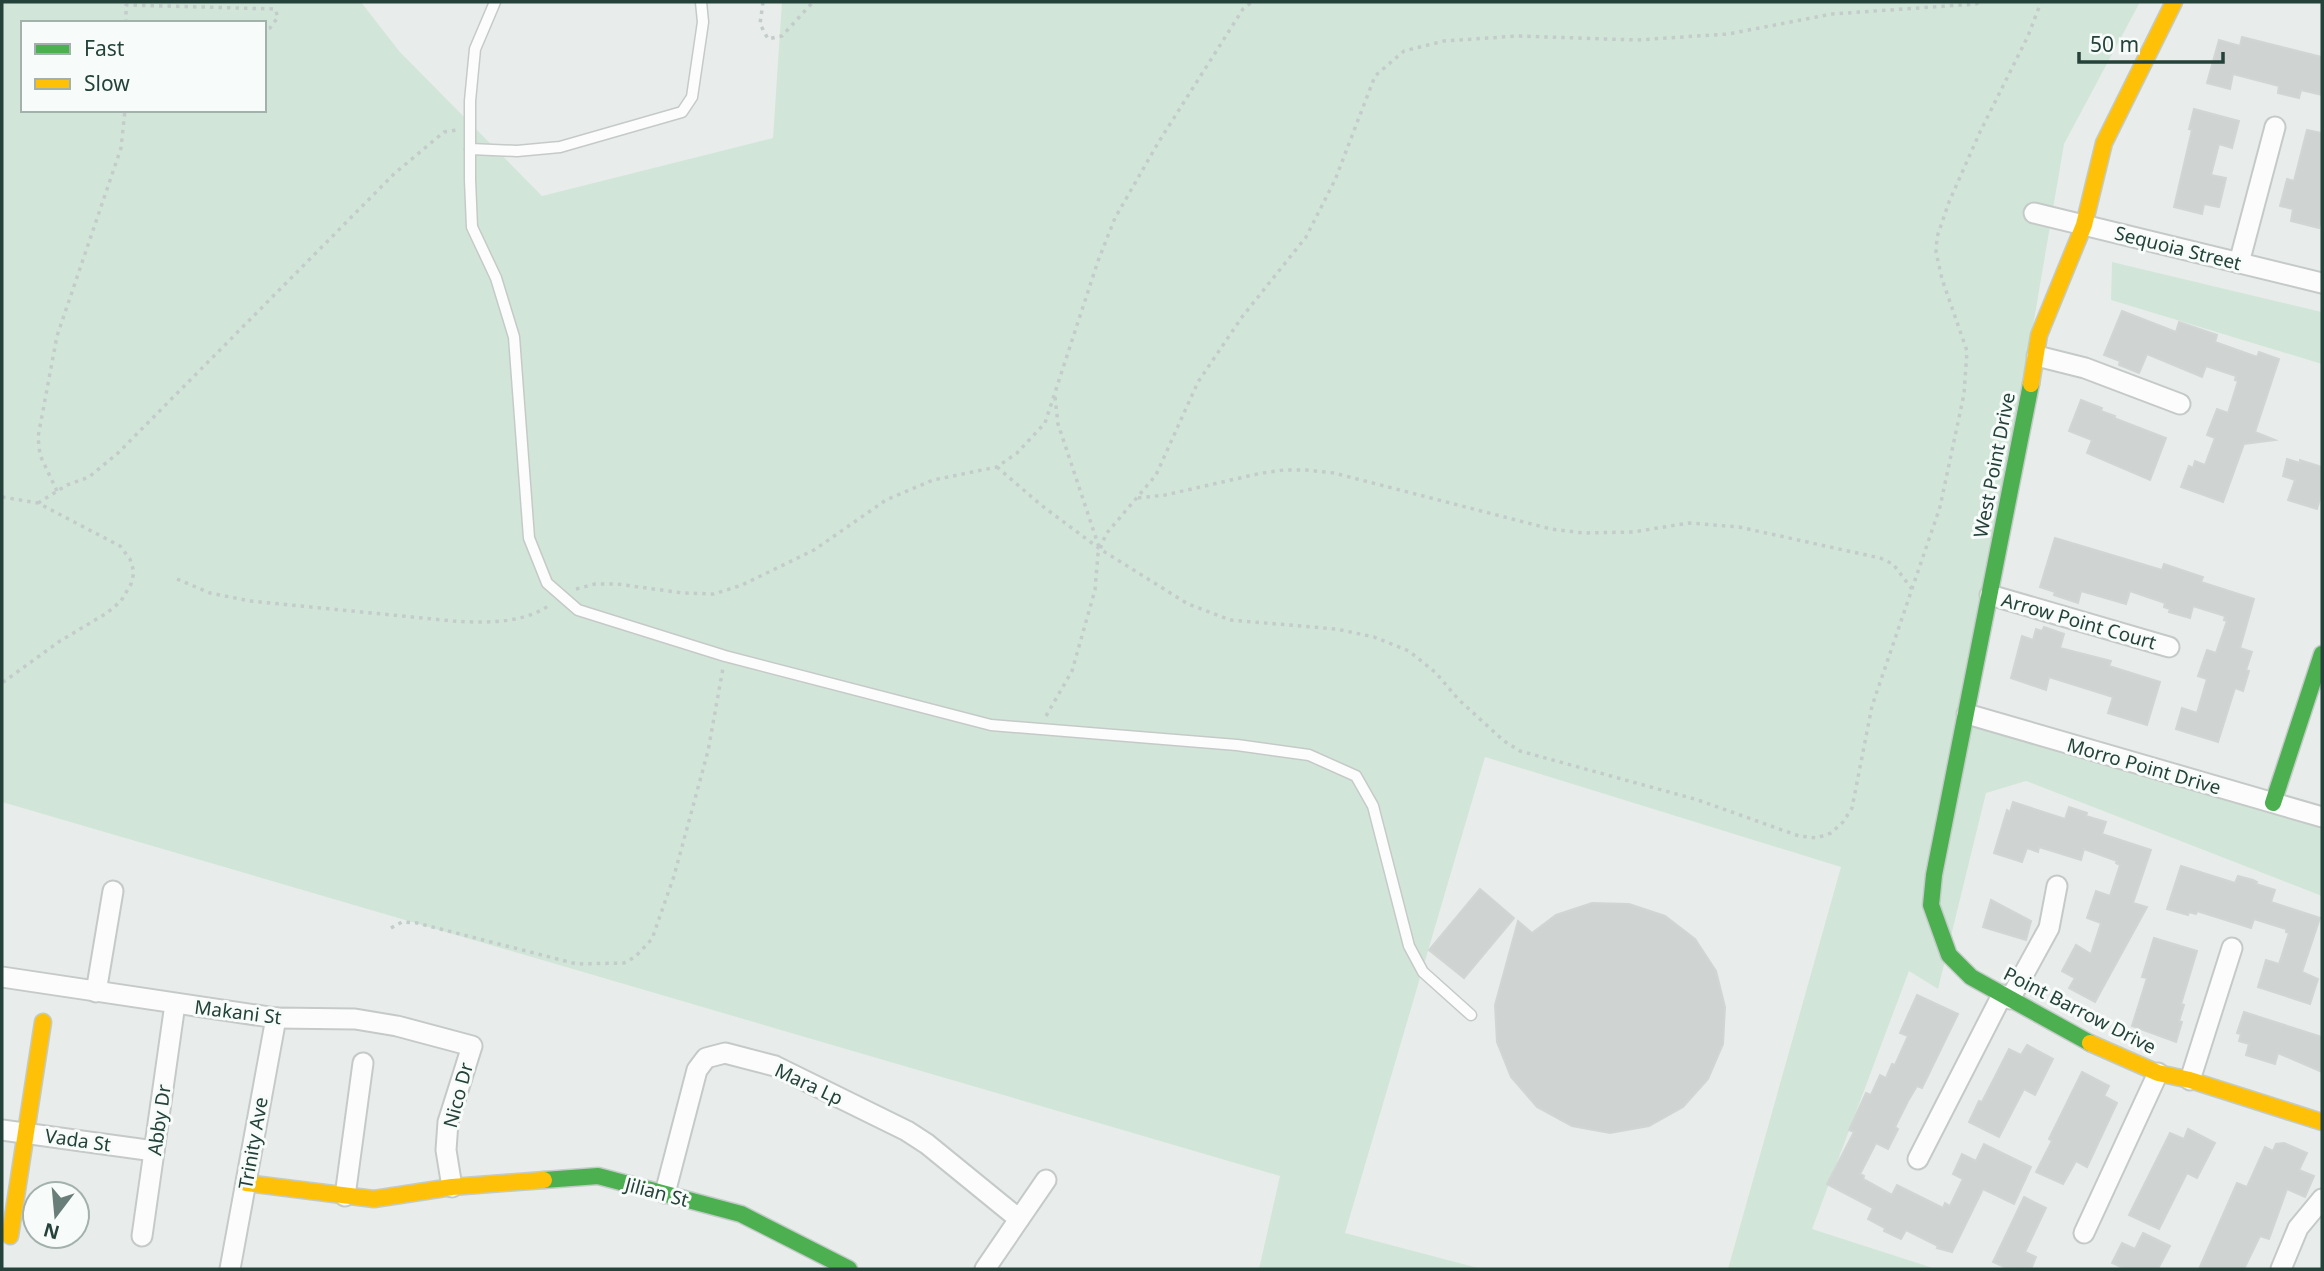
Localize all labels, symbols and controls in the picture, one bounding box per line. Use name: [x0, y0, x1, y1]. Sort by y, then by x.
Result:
legend: [21, 21, 266, 112]
scale bar: [2079, 21, 2222, 65]
text: 50 m: [2090, 30, 2139, 58]
text: Fast: [84, 34, 125, 62]
text: Slow: [84, 69, 130, 97]
street label: Sequoia Street: [2112, 220, 2244, 276]
street label: West Point Drive: [1967, 390, 2021, 540]
street label: Arrow Point Court: [1999, 586, 2160, 656]
street label: Morro Point Drive: [2064, 732, 2224, 800]
street label: Point Barrow Drive: [1999, 960, 2161, 1060]
street label: Makani St: [193, 994, 283, 1030]
street label: Mara Lp: [771, 1057, 847, 1111]
street label: Nico Dr: [437, 1059, 479, 1131]
street label: Abby Dr: [141, 1083, 177, 1157]
street label: Trinity Ave: [232, 1095, 274, 1191]
street label: Vada St: [43, 1123, 113, 1158]
street label: Jilian St: [621, 1171, 692, 1213]
north arrow: [21, 1180, 91, 1250]
text: N: [40, 1217, 62, 1246]

